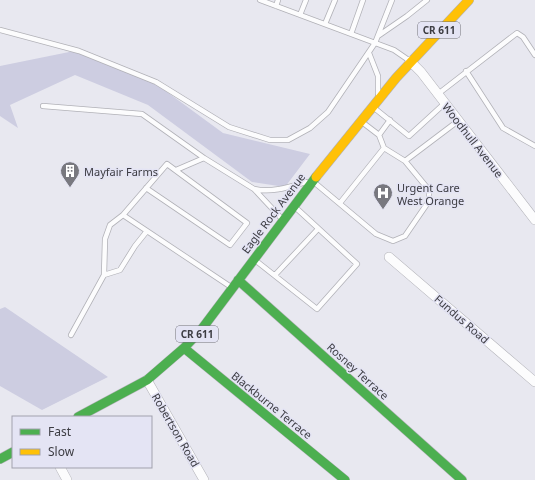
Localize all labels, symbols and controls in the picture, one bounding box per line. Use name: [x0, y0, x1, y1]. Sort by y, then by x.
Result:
road number: CR 611: [418, 22, 460, 38]
street label: Woodhull Avenue: [439, 100, 507, 180]
building icon: Mayfair Farms: [59, 160, 81, 188]
place label: Mayfair Farms: [84, 164, 158, 179]
street label: Eagle Rock Avenue: [238, 170, 308, 256]
place label: Urgent Care West Orange: [397, 180, 464, 208]
hospital icon: Urgent Care West Orange: [372, 182, 394, 210]
street label: Fundus Road: [432, 291, 492, 347]
road number: CR 611: [176, 326, 218, 342]
street label: Rosney Terrace: [324, 339, 392, 403]
street label: Blackburne Terrace: [229, 368, 315, 442]
street label: Robertson Road: [149, 390, 203, 470]
legend: [12, 416, 152, 468]
text: Fast: [48, 423, 72, 440]
text: Slow: [48, 443, 75, 460]

